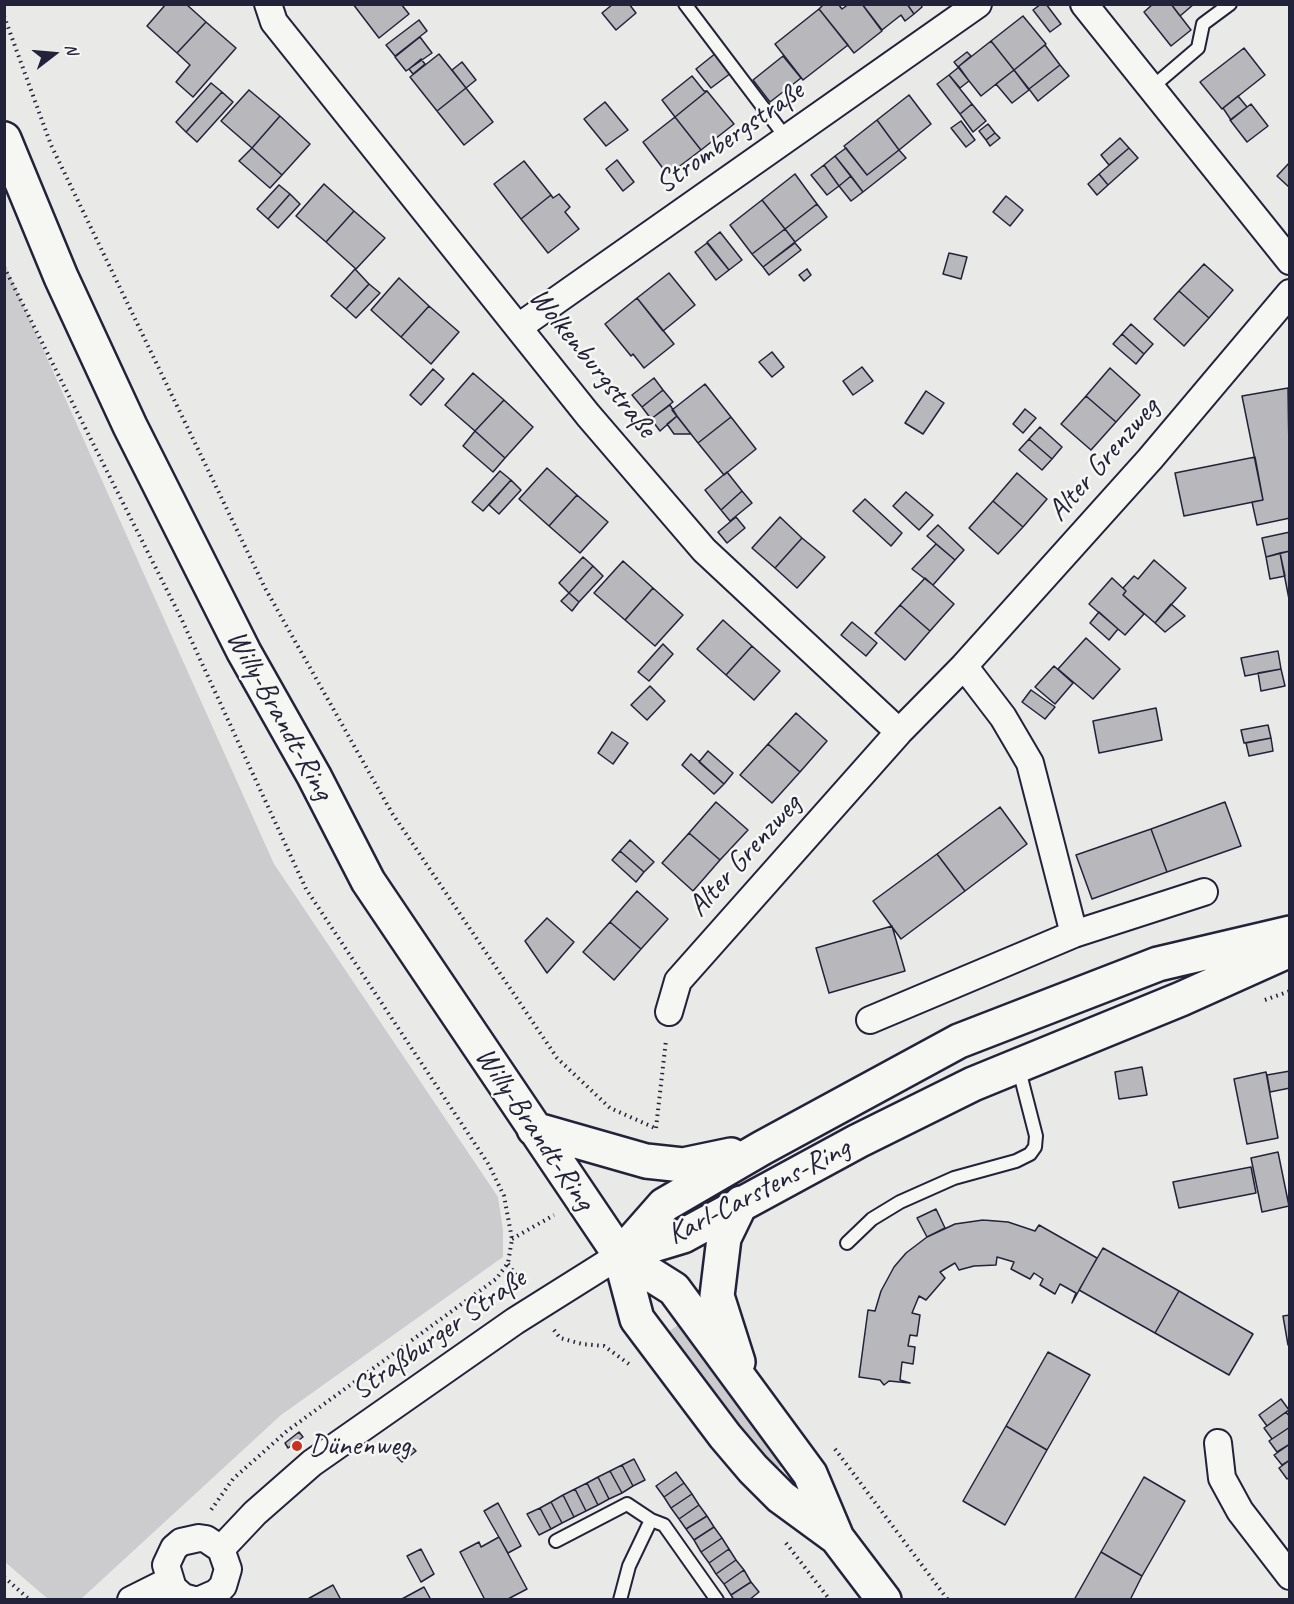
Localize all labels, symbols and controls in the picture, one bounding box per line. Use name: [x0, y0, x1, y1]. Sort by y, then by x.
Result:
north arrow: [24, 24, 84, 84]
text: N: [60, 42, 82, 57]
street label: Strombergstraße: [649, 74, 811, 202]
street label: Wolkenburgstraße: [520, 281, 664, 445]
street label: Alter Grenzweg: [1041, 391, 1167, 529]
street label: Willy-Brandt-Ring: [218, 624, 340, 806]
street label: Alter Grenzweg: [681, 788, 809, 924]
street label: Willy-Brandt-Ring: [466, 1041, 602, 1217]
street label: Karl-Carstens-Ring: [662, 1131, 856, 1253]
street label: Straßburger Straße: [345, 1262, 533, 1408]
place label: Dünenweg: [309, 1428, 410, 1464]
marker: Dünenweg: [290, 1439, 304, 1453]

